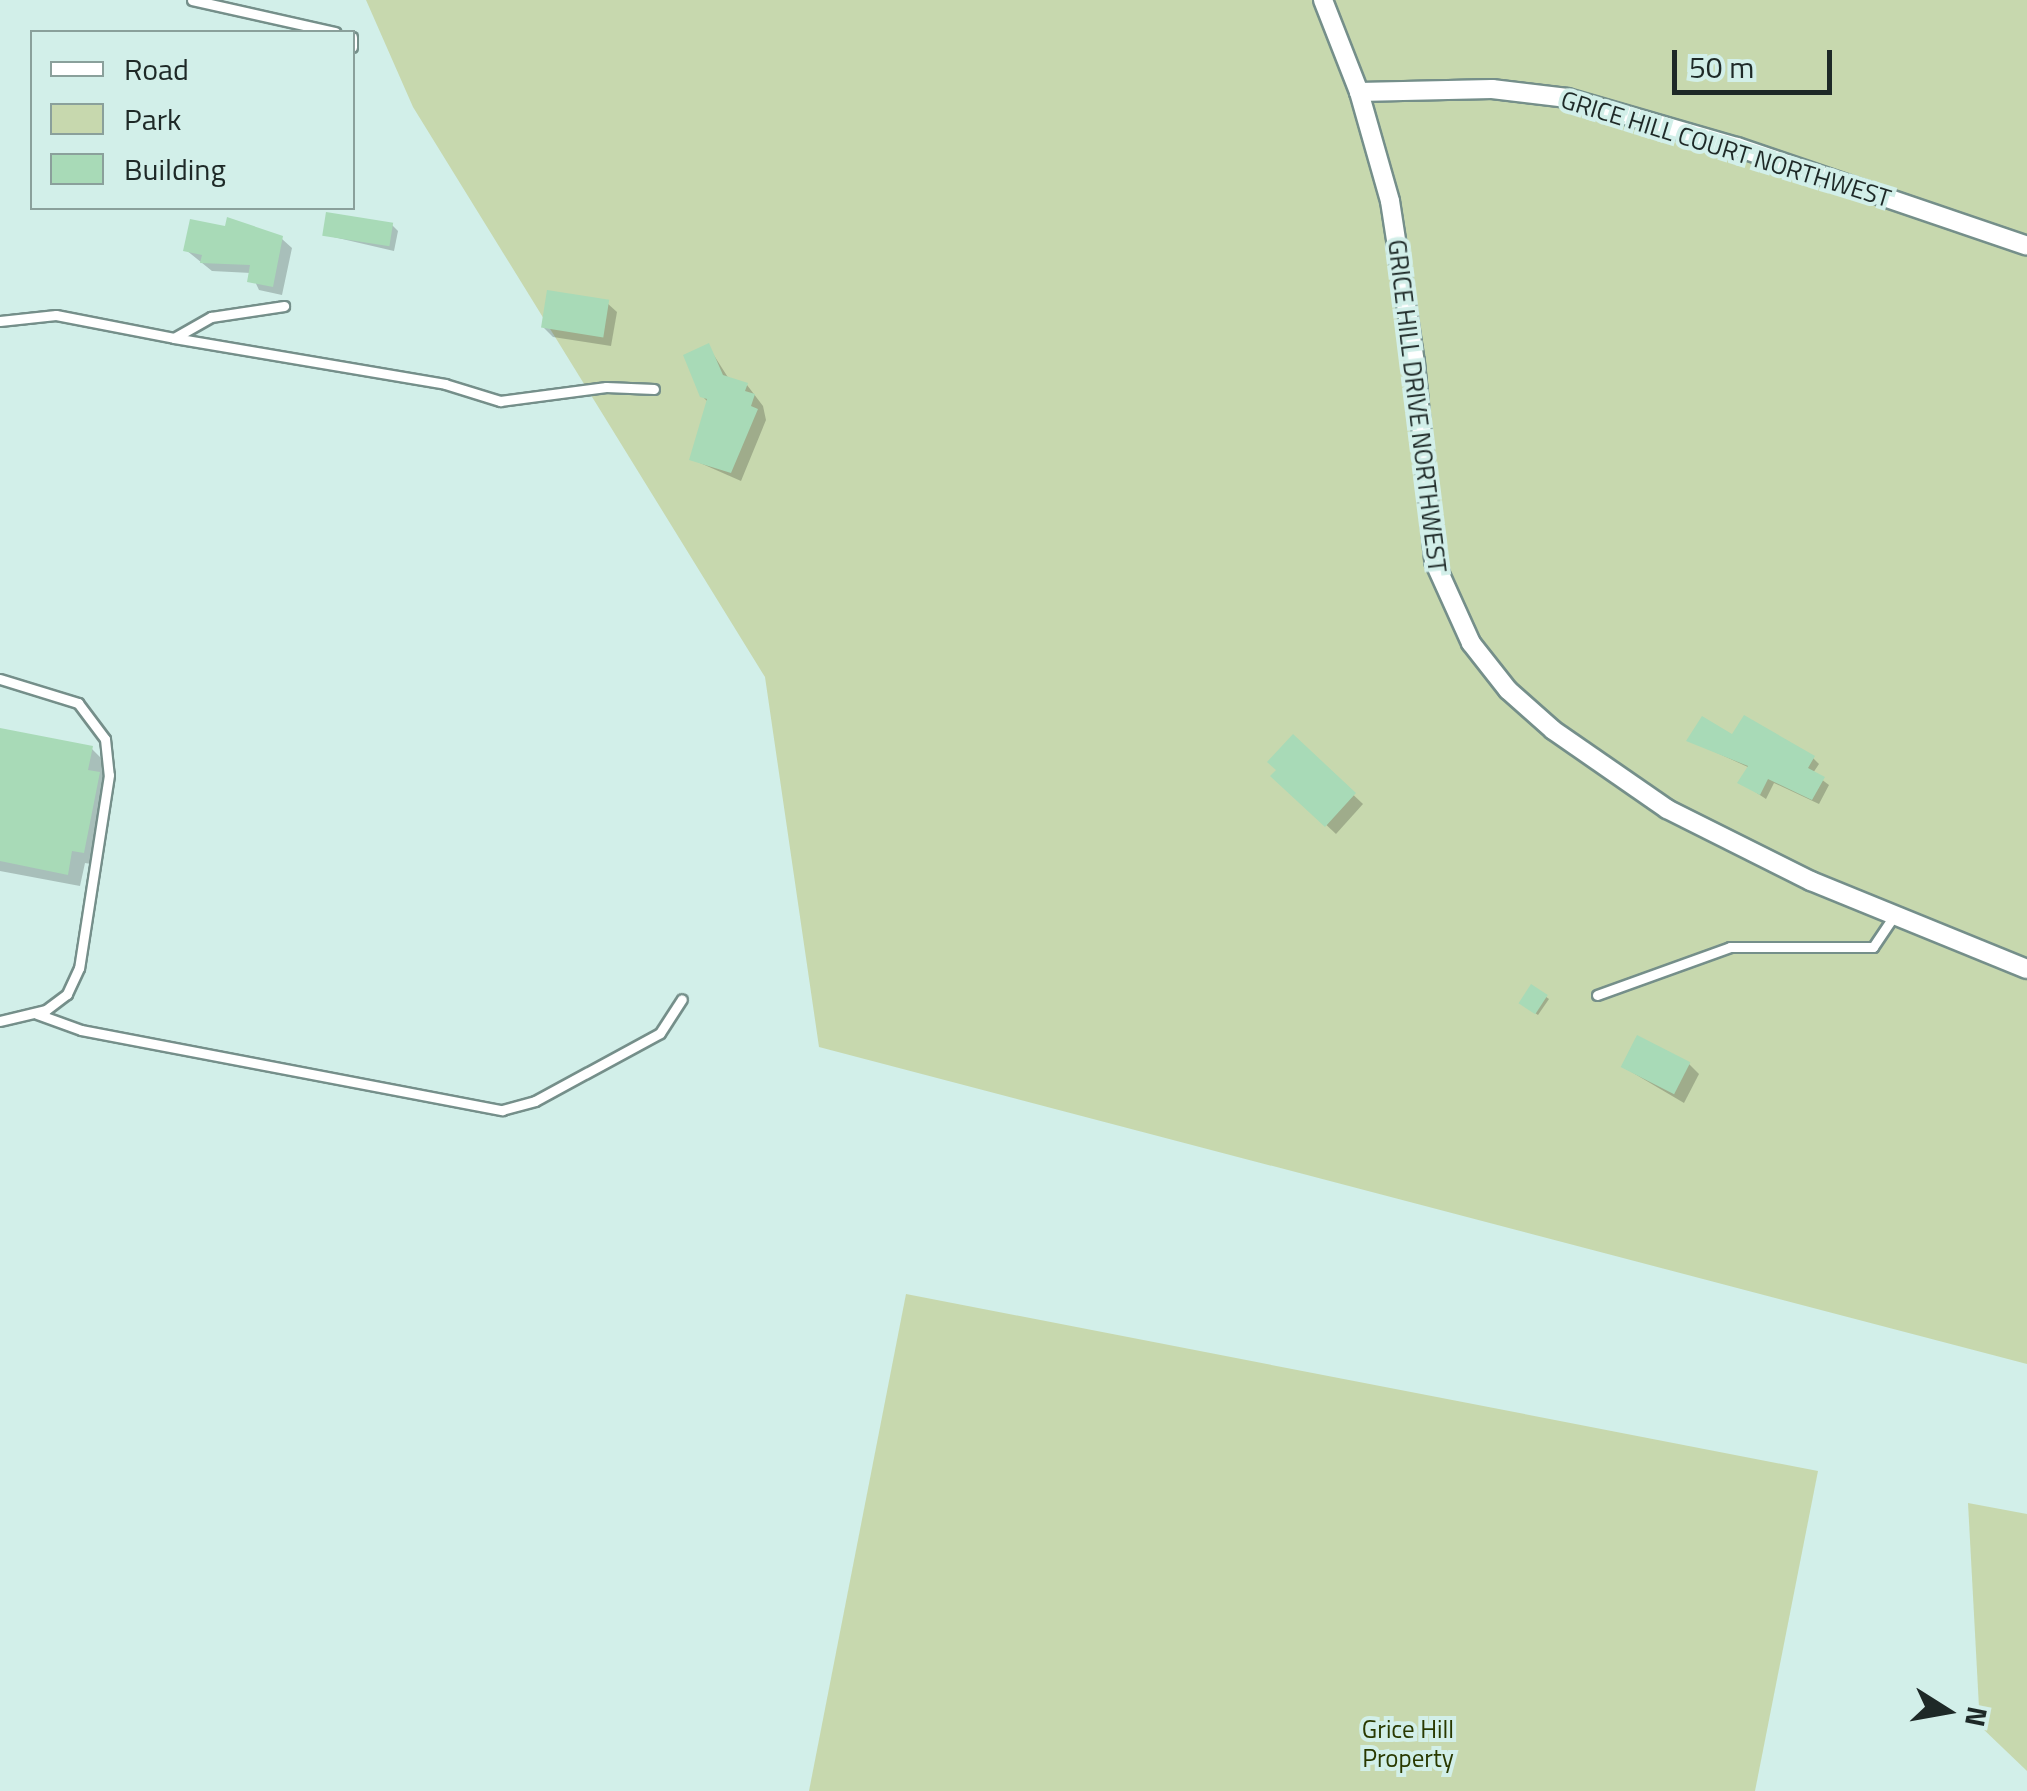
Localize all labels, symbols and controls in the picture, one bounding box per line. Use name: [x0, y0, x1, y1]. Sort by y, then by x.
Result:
legend: [30, 30, 355, 210]
scale bar: [1677, 30, 1837, 92]
text: 50 m: [1689, 44, 1754, 90]
text: Road: [124, 46, 189, 92]
street label: GRICE HILL COURT NORTHWEST: [1557, 84, 1895, 214]
text: Park: [124, 96, 181, 142]
text: Building: [124, 146, 226, 192]
street label: GRICE HILL DRIVE NORTHWEST: [1382, 238, 1452, 574]
north arrow: [1897, 1661, 1997, 1761]
text: N: [1954, 1703, 2000, 1730]
park label: Grice Hill Property: [1362, 1715, 1454, 1774]

